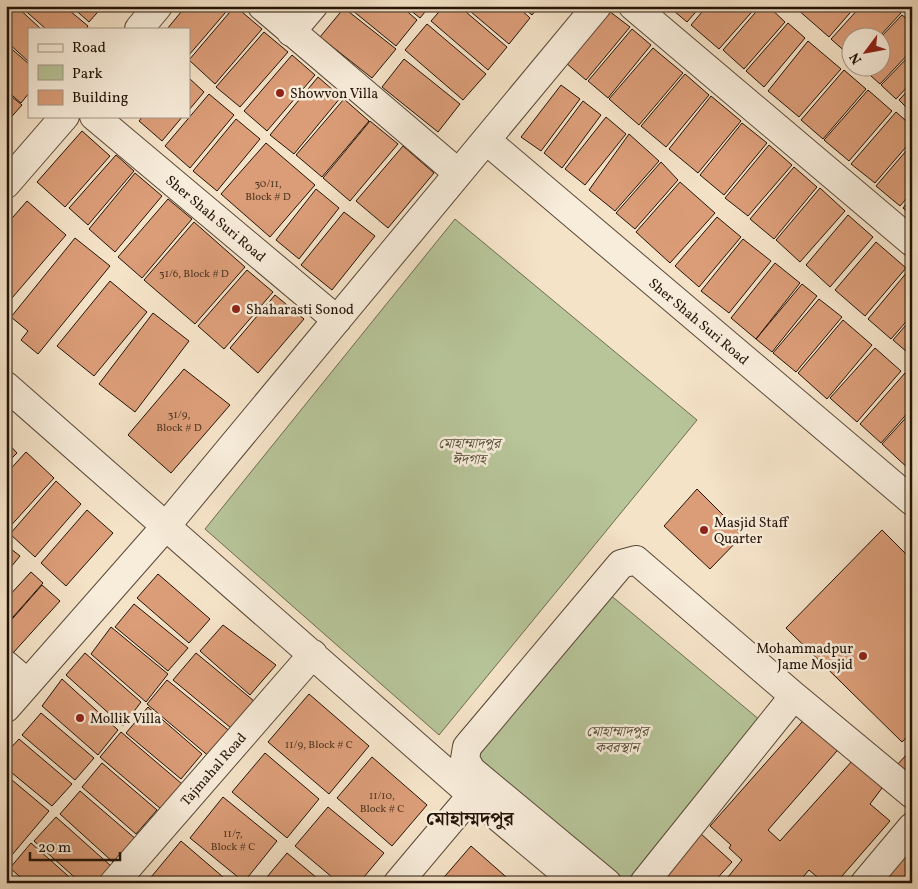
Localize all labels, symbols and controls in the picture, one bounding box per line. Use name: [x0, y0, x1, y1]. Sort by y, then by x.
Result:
legend: [28, 28, 190, 118]
north arrow: [840, 28, 890, 78]
text: Road: [72, 38, 106, 59]
text: N: [845, 49, 867, 67]
text: Park: [72, 64, 103, 85]
place label: Showvon Villa: [290, 85, 378, 104]
marker: Showvon Villa: [274, 87, 286, 99]
text: Building: [72, 88, 129, 109]
street label: Sher Shah Suri Road: [161, 171, 269, 267]
house number: 30/11, Block # D: [245, 177, 291, 205]
house number: 31/6, Block # D: [159, 267, 229, 282]
street label: Sher Shah Suri Road: [644, 274, 752, 370]
place label: Shaharasti Sonod: [246, 301, 354, 320]
marker: Shaharasti Sonod: [230, 303, 242, 315]
house number: 31/9, Block # D: [156, 408, 202, 436]
park label: মোহাম্মাদপুর ঈদগাহ: [438, 435, 503, 470]
place label: Masjid Staff Quarter: [714, 514, 789, 549]
marker: Masjid Staff Quarter: [698, 524, 710, 536]
place label: Mohammadpur Jame Mosjid: [756, 640, 853, 675]
marker: Mohammadpur Jame Mosjid: [857, 650, 869, 662]
place label: Mollik Villa: [90, 710, 161, 729]
marker: Mollik Villa: [74, 712, 86, 724]
park label: মোহাম্মাদপুর কবরস্থান: [586, 723, 651, 758]
street label: Tajmahal Road: [177, 729, 251, 811]
house number: 11/9, Block # C: [285, 738, 353, 753]
house number: 11/10, Block # C: [360, 789, 404, 817]
district label: মোহাম্মদপুর: [426, 807, 516, 833]
house number: 11/7, Block # C: [211, 827, 255, 855]
scale bar: [30, 829, 120, 861]
text: 20 m: [38, 838, 71, 859]

